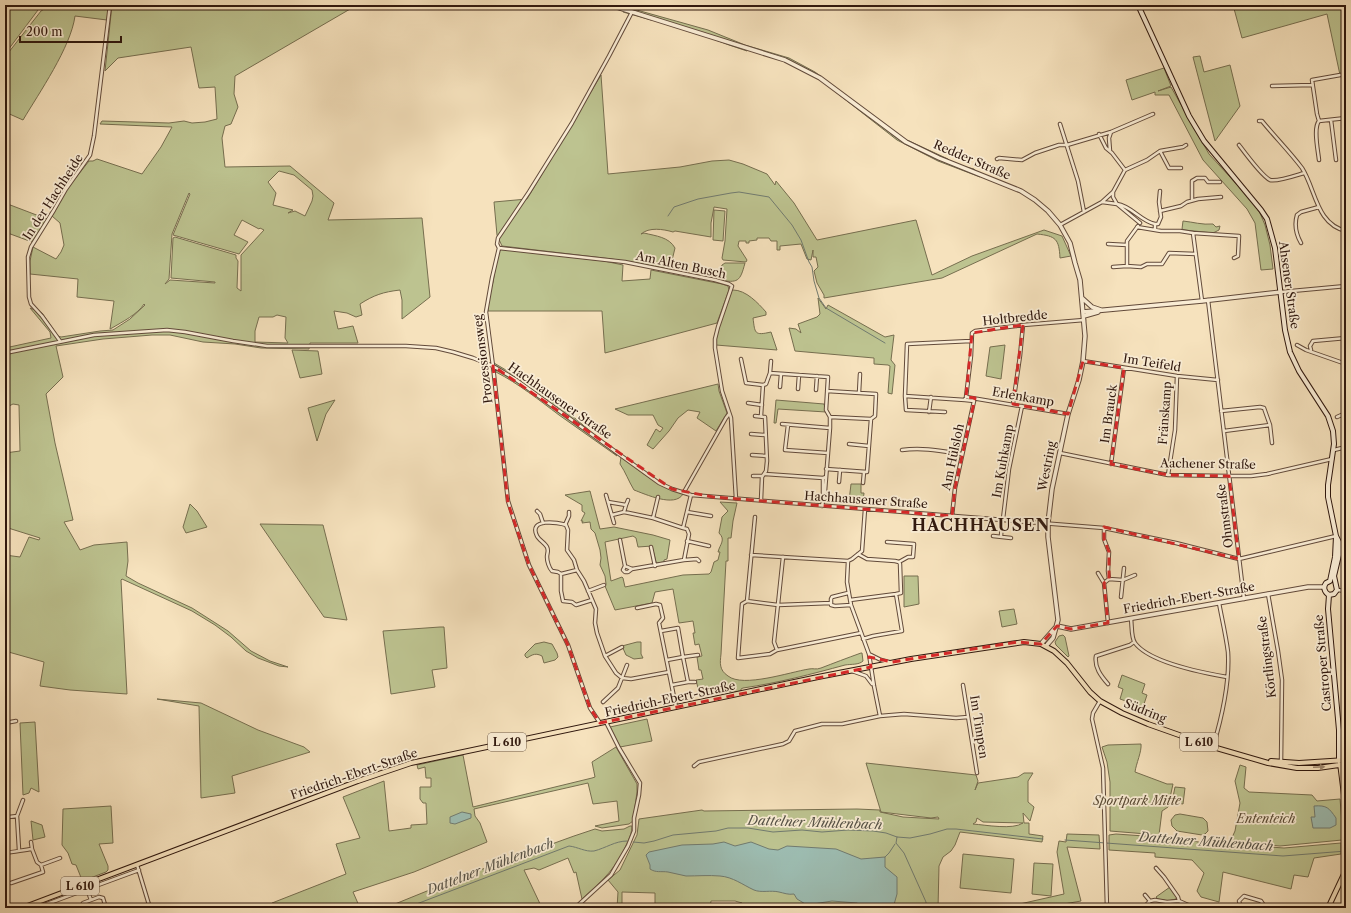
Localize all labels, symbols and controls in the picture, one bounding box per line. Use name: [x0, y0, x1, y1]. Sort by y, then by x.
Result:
scale bar: [20, 18, 121, 44]
text: 200 m: [26, 24, 63, 39]
street label: Redder Straße: [931, 136, 1013, 183]
street label: In der Hachheide: [19, 151, 86, 243]
street label: Ahsener Straße: [1276, 239, 1303, 330]
street label: Am Alten Busch: [634, 247, 728, 281]
street label: Holtbredde: [982, 307, 1049, 328]
street label: Prozessionsweg: [470, 313, 495, 405]
street label: Im Teifeld: [1122, 351, 1183, 375]
street label: Hachhausener Straße: [505, 359, 615, 442]
street label: Fränskamp: [1155, 381, 1174, 445]
street label: Im Brauck: [1097, 383, 1120, 444]
street label: Erlenkamp: [991, 384, 1055, 409]
street label: Am Hülsloh: [938, 422, 967, 493]
street label: Im Kuhkamp: [989, 423, 1016, 499]
street label: Westring: [1034, 439, 1059, 493]
street label: Aachener Straße: [1159, 455, 1256, 472]
street label: Ohmstraße: [1213, 483, 1236, 549]
street label: Hachhausener Straße: [804, 488, 928, 511]
district label: HACHHAUSEN: [912, 515, 1050, 535]
street label: Friedrich-Ebert-Straße: [1122, 579, 1256, 616]
street label: Castroper Straße: [1311, 614, 1334, 712]
street label: Körtlingstraße: [1254, 615, 1279, 699]
street label: Friedrich-Ebert-Straße: [603, 677, 737, 720]
street label: Im Timpen: [967, 694, 992, 760]
street label: Südring: [1122, 695, 1169, 726]
road number: L 610: [488, 733, 526, 751]
road number: L 610: [1180, 733, 1218, 751]
street label: Friedrich-Ebert-Straße: [288, 745, 420, 802]
one-way arrow: [1313, 764, 1325, 771]
park label: Sportpark Mitte: [1092, 793, 1182, 808]
park label: Ententeich: [1236, 811, 1296, 826]
water label: Dattelner Mühlenbach: [746, 812, 883, 832]
water label: Dattelner Mühlenbach: [1137, 828, 1274, 854]
water label: Dattelner Mühlenbach: [423, 834, 556, 898]
road number: L 610: [61, 877, 99, 895]

